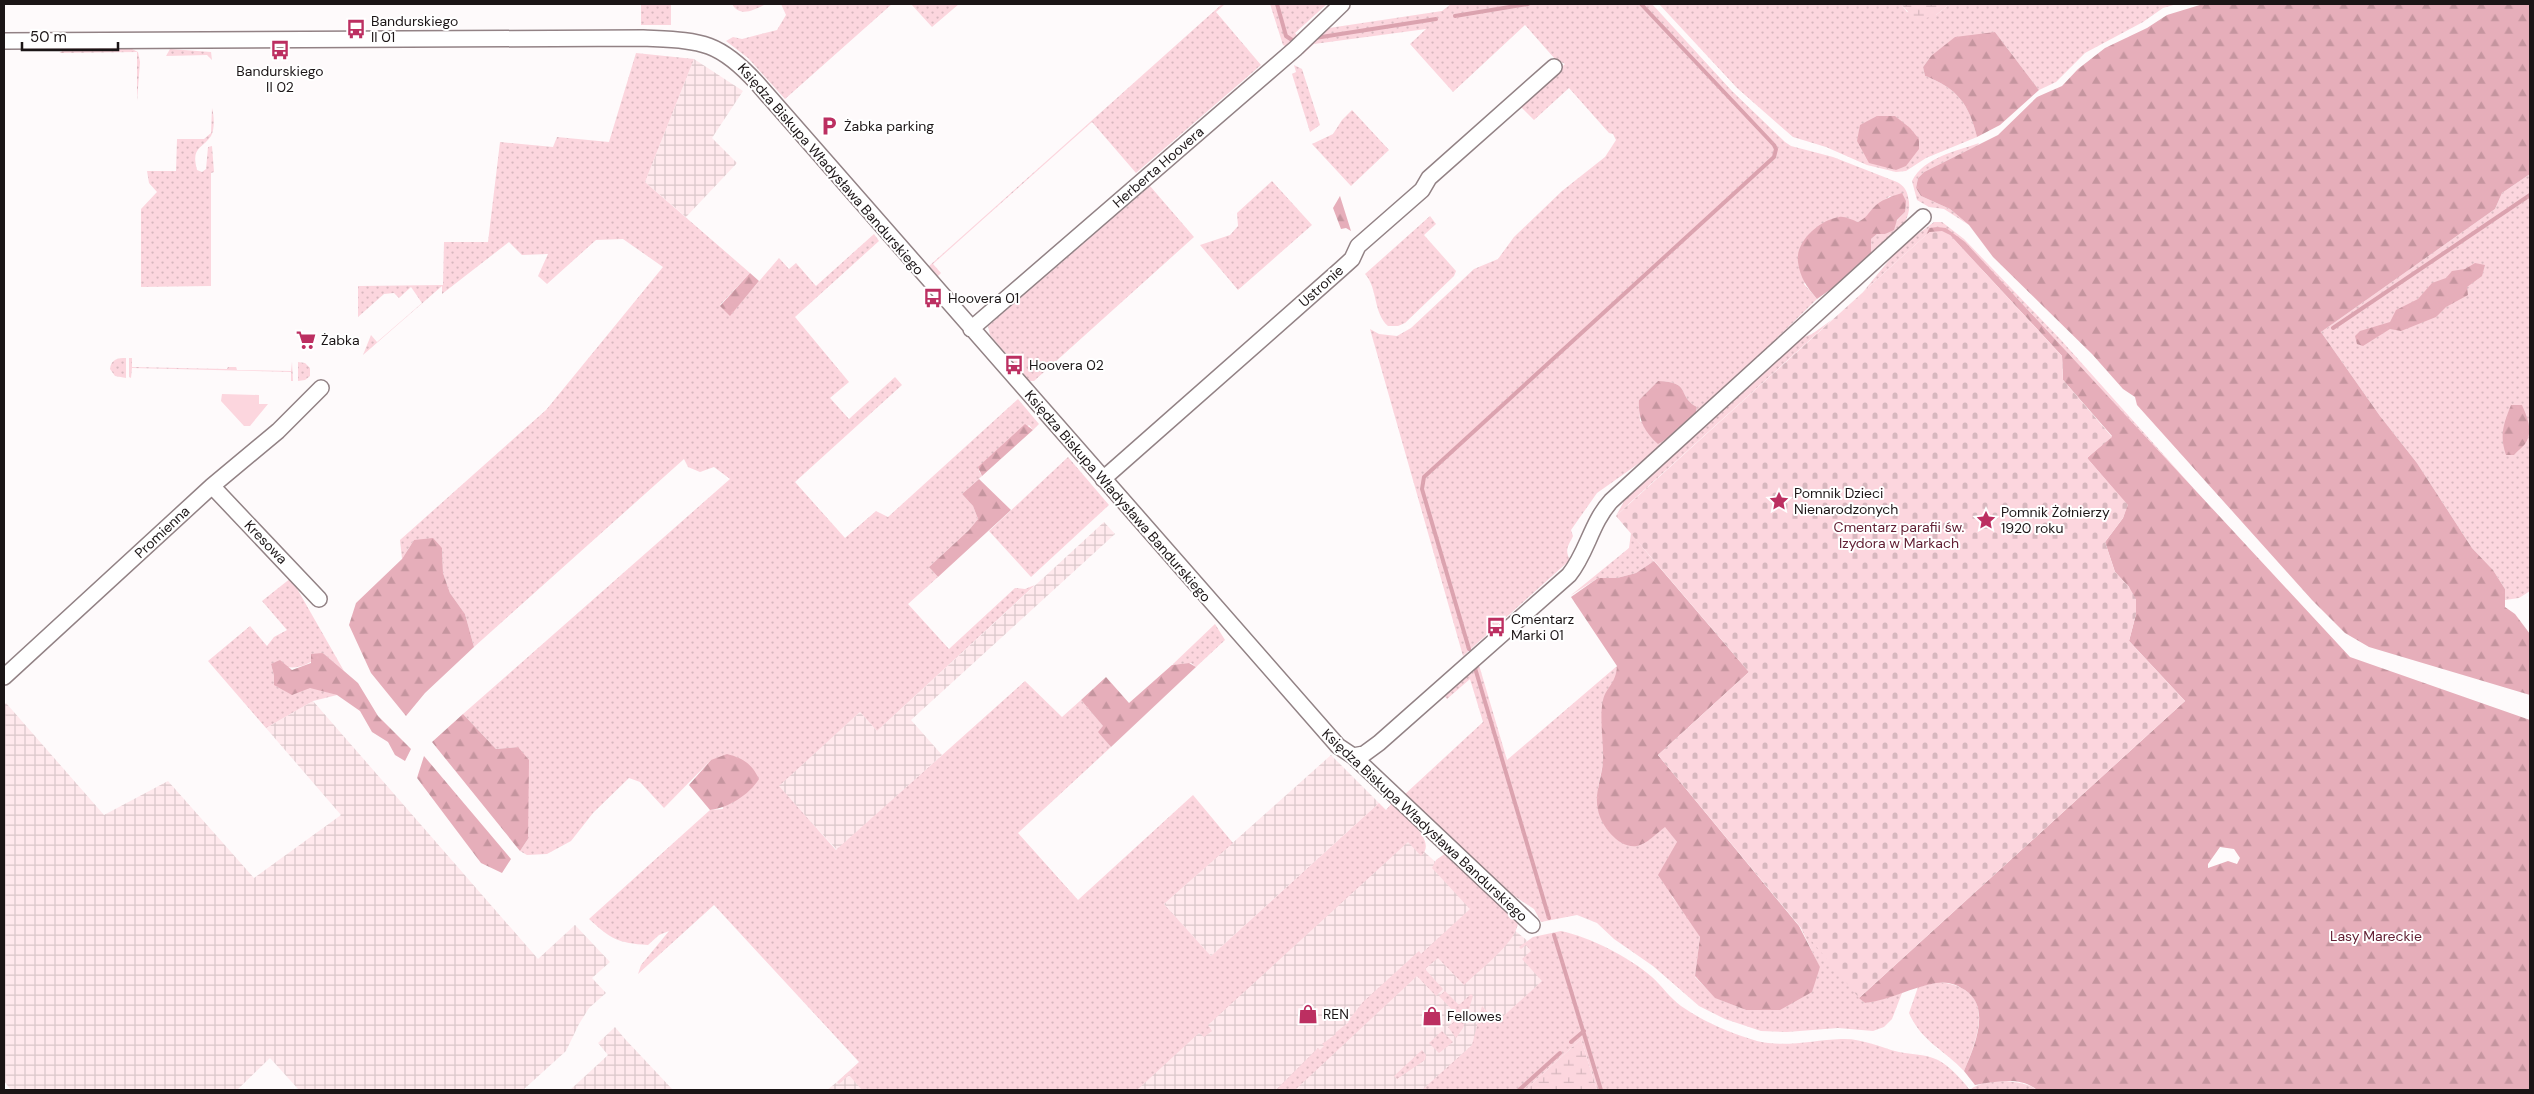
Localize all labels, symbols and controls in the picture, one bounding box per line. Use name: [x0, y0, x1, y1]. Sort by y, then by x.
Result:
place label: Bandurskiego II 01: [371, 12, 458, 46]
bus stop icon: Bandurskiego II 01: [345, 18, 367, 40]
scale bar: [22, 20, 119, 52]
text: 50 m: [30, 27, 67, 47]
bus stop icon: Bandurskiego II 02: [269, 39, 291, 61]
street label: Księdza Biskupa Władysława Bandurskiego: [734, 59, 928, 279]
place label: Bandurskiego II 02: [236, 62, 324, 96]
parking icon: Żabka parking: [818, 115, 840, 137]
place label: Żabka parking: [844, 117, 934, 135]
street label: Herberta Hoovera: [1109, 122, 1207, 212]
street label: Ustronie: [1295, 261, 1347, 311]
bus stop icon: Hoovera 01: [922, 287, 944, 309]
place label: Hoovera 01: [948, 289, 1019, 307]
supermarket icon: Żabka: [295, 329, 317, 351]
place label: Żabka: [321, 331, 360, 349]
bus stop icon: Hoovera 02: [1003, 354, 1025, 376]
place label: Hoovera 02: [1029, 356, 1104, 374]
street label: Księdza Biskupa Władysława Bandurskiego: [1021, 386, 1215, 606]
place label: Pomnik Dzieci Nienarodzonych: [1794, 484, 1898, 518]
place icon: Pomnik Dzieci Nienarodzonych: [1768, 490, 1790, 512]
street label: Promienna: [131, 502, 193, 562]
place label: Pomnik Żołnierzy 1920 roku: [2001, 503, 2110, 537]
place icon: Pomnik Żołnierzy 1920 roku: [1975, 509, 1997, 531]
street label: Kresowa: [241, 516, 291, 568]
park label: Cmentarz parafii św. Izydora w Markach: [1834, 518, 1965, 552]
place label: Cmentarz Marki 01: [1511, 610, 1574, 644]
bus stop icon: Cmentarz Marki 01: [1485, 616, 1507, 638]
street label: Księdza Biskupa Władysława Bandurskiego: [1318, 725, 1532, 925]
park label: Lasy Mareckie: [2330, 927, 2422, 945]
shop icon: REN: [1297, 1003, 1319, 1025]
place label: REN: [1323, 1005, 1349, 1023]
shop icon: Fellowes: [1421, 1005, 1443, 1027]
place label: Fellowes: [1447, 1007, 1502, 1025]

